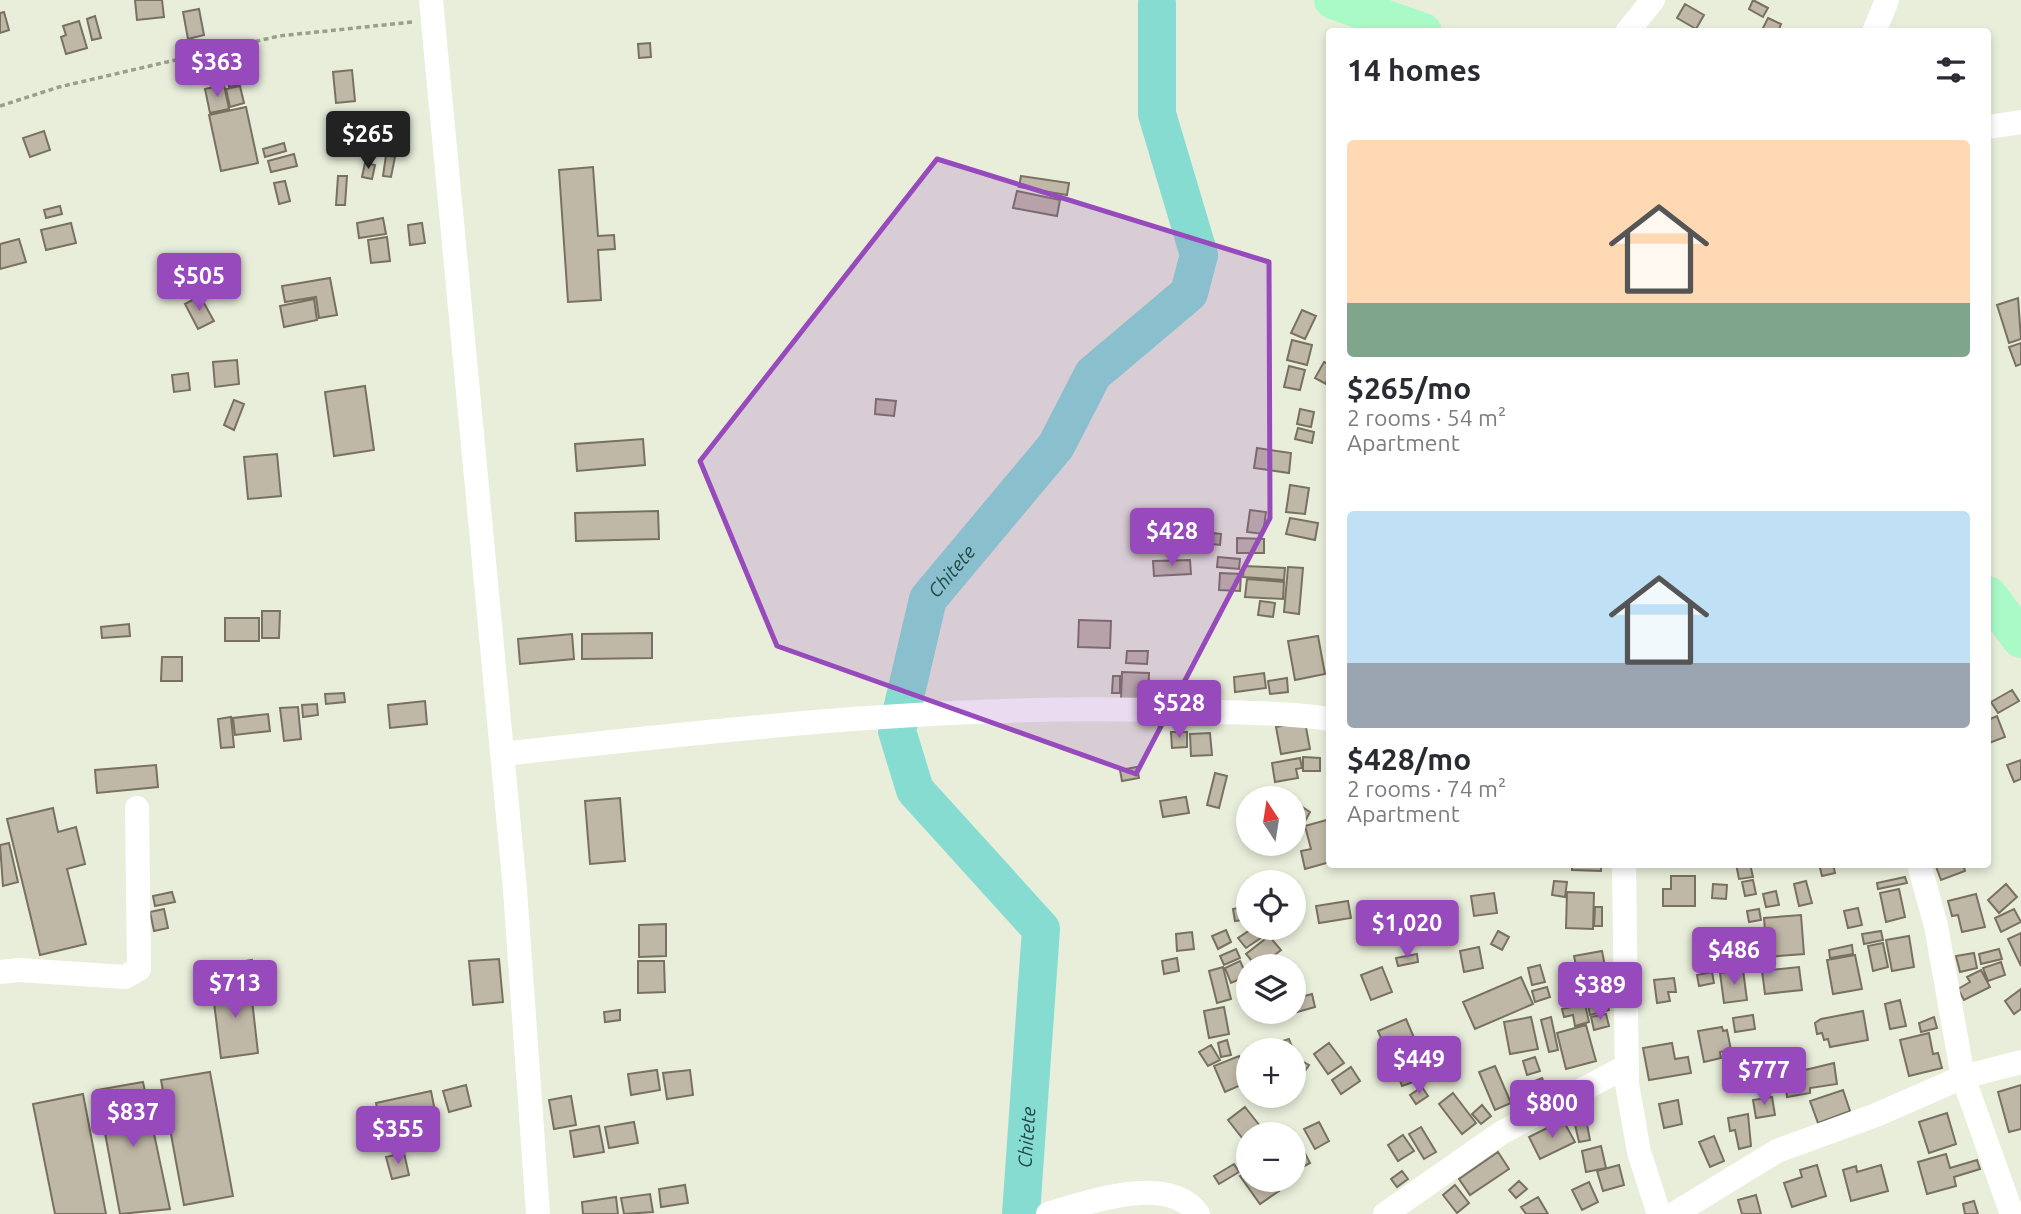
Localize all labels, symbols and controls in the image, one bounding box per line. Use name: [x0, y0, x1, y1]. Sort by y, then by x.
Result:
pin: $363: [176, 40, 258, 99]
text: $363: [191, 49, 243, 74]
icon: filters: [1932, 51, 1970, 89]
text: 14 homes: [1347, 53, 1481, 87]
pin: $265: [327, 111, 409, 171]
text: $265: [342, 121, 394, 146]
icon: home: [1596, 186, 1722, 312]
pin: $505: [158, 254, 240, 313]
text: $505: [173, 263, 225, 288]
text: $265/mo: [1347, 371, 1471, 405]
text: 2 rooms · 54 m²: [1347, 405, 1506, 430]
text: Apartment: [1347, 430, 1460, 455]
pin: $428: [1131, 508, 1213, 568]
text: $428: [1146, 518, 1198, 543]
water label: Chitete: [923, 540, 980, 602]
icon: home: [1596, 557, 1722, 683]
pin: $528: [1138, 680, 1220, 740]
text: $528: [1153, 690, 1205, 715]
text: $428/mo: [1347, 742, 1471, 776]
text: 2 rooms · 74 m²: [1347, 776, 1506, 801]
north arrow: [1236, 786, 1306, 856]
map controls: [1236, 786, 1306, 1192]
text: Apartment: [1347, 801, 1460, 826]
button: locate: [1236, 870, 1306, 940]
pin: $1,020: [1350, 900, 1464, 960]
text: $1,020: [1372, 910, 1442, 935]
pin: $486: [1693, 928, 1775, 987]
text: $486: [1708, 937, 1760, 962]
button: layers: [1236, 954, 1306, 1024]
pin: $713: [194, 960, 276, 1020]
pin: $389: [1559, 962, 1641, 1022]
text: $713: [209, 970, 261, 995]
text: $389: [1574, 972, 1626, 997]
pin: $449: [1378, 1036, 1460, 1096]
button: +: [1236, 1038, 1306, 1108]
text: $449: [1393, 1046, 1445, 1071]
pin: $777: [1723, 1048, 1805, 1107]
text: $777: [1738, 1057, 1790, 1082]
pin: $800: [1511, 1080, 1593, 1140]
pin: $837: [92, 1090, 174, 1149]
text: $800: [1526, 1090, 1578, 1115]
text: $837: [107, 1099, 159, 1124]
water label: Chitete: [1013, 1105, 1040, 1168]
pin: $355: [357, 1106, 439, 1166]
text: $355: [372, 1116, 424, 1141]
button: −: [1236, 1122, 1306, 1192]

